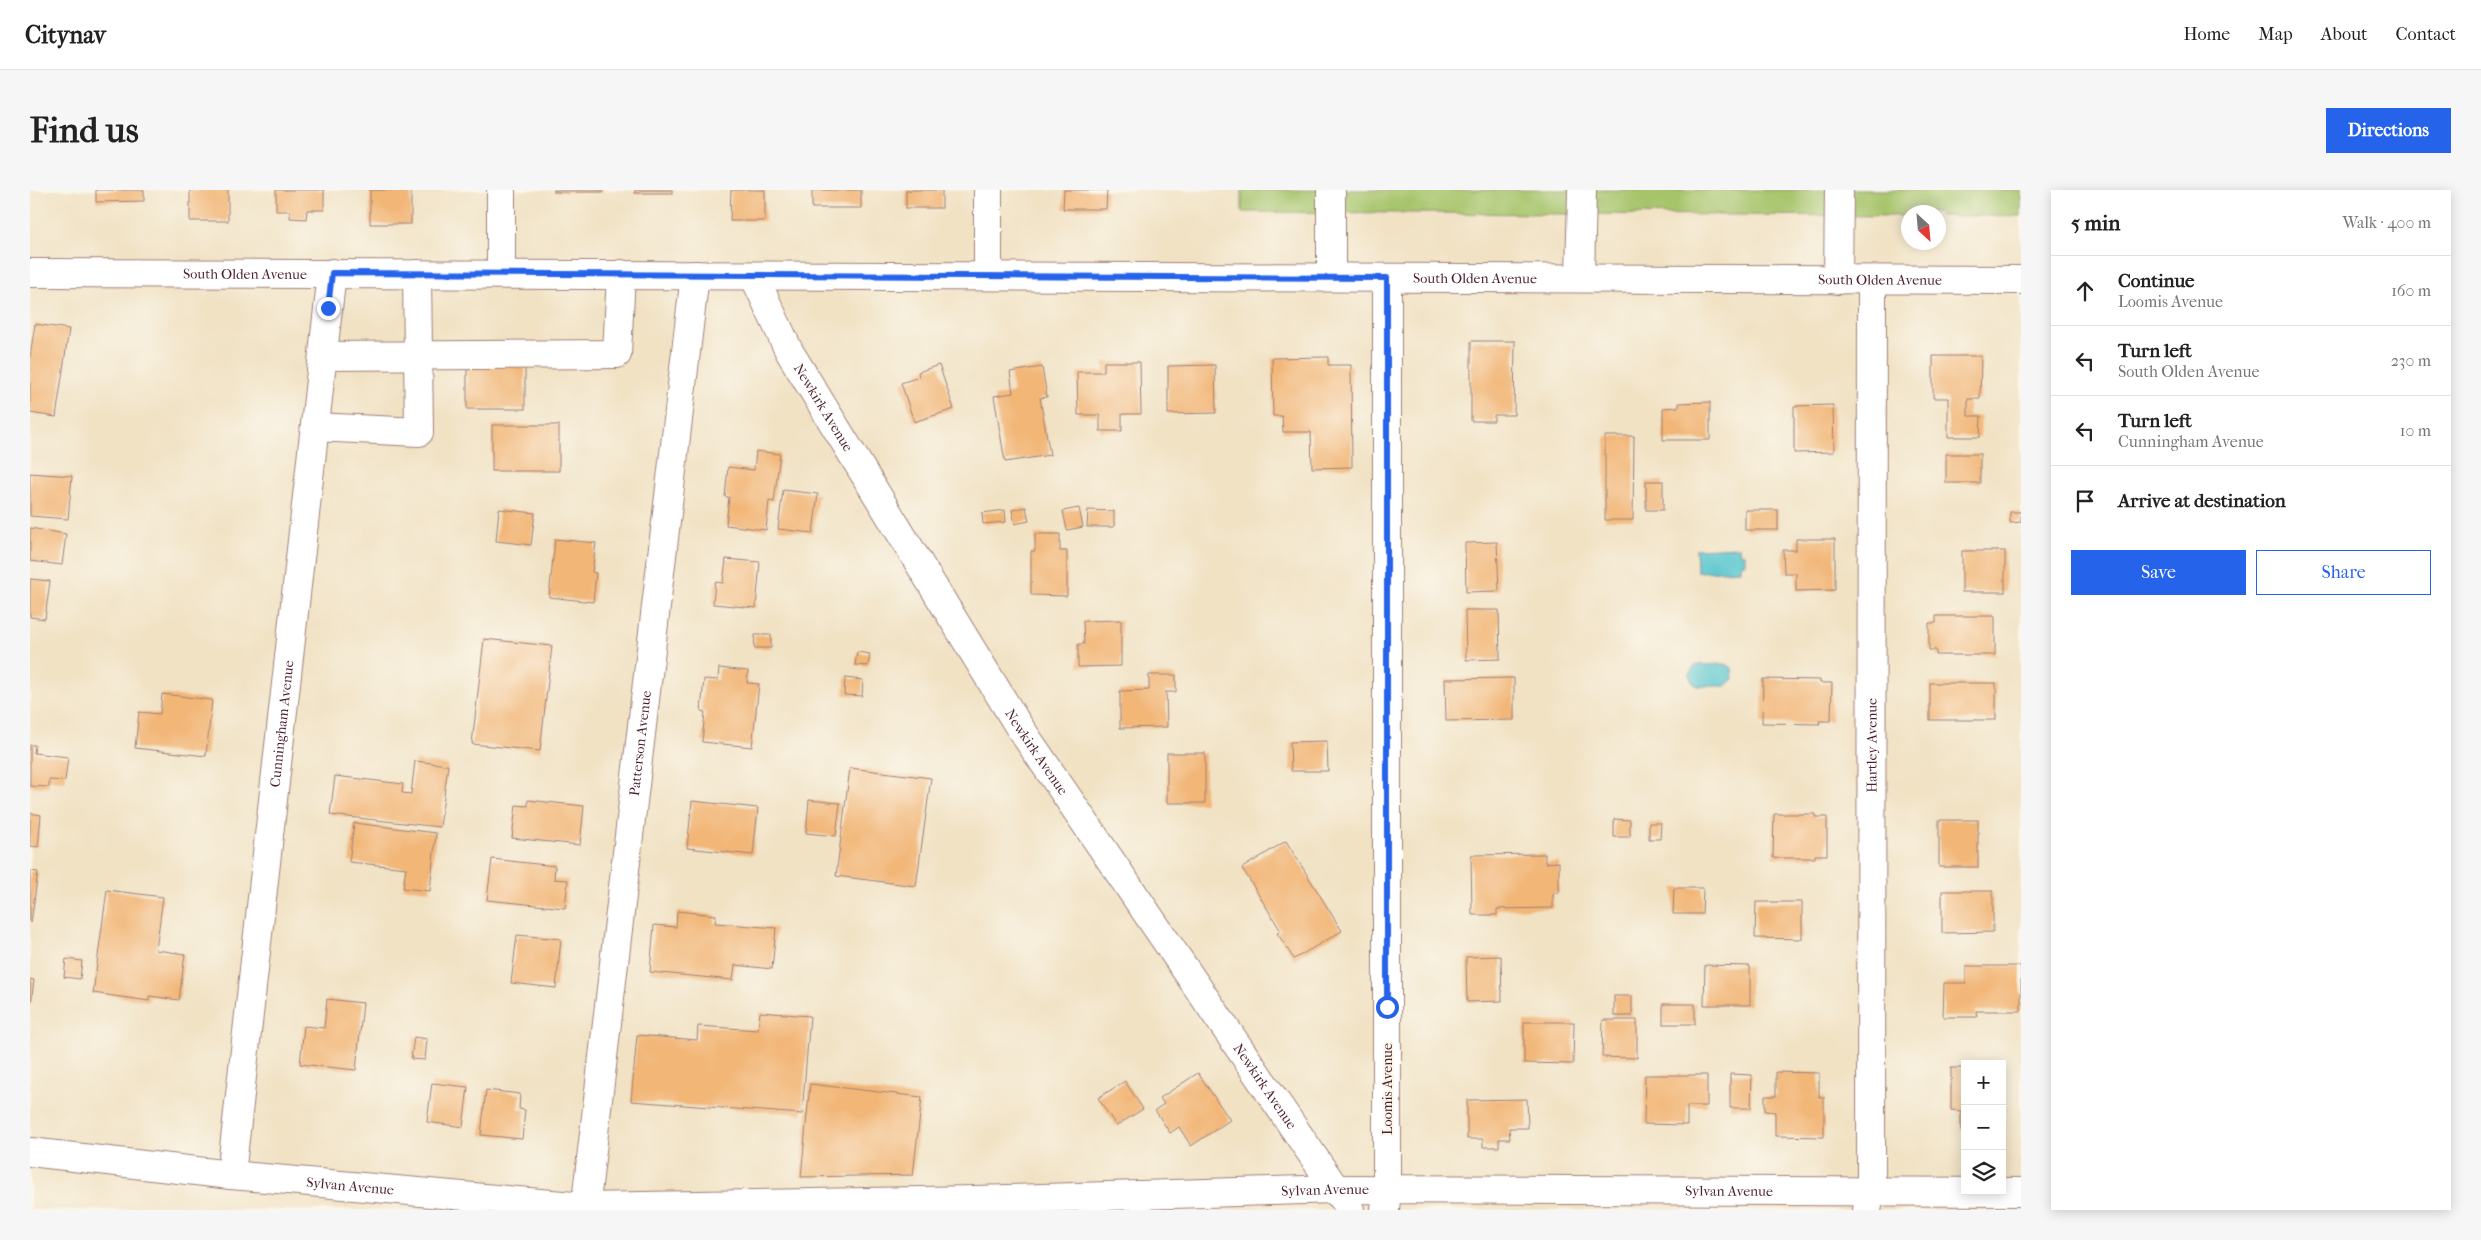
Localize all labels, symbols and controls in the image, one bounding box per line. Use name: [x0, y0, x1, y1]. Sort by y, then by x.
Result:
text: Citynav: [25, 21, 106, 49]
text: Home: [2183, 24, 2230, 45]
text: Map: [2258, 24, 2293, 45]
text: About: [2321, 24, 2367, 45]
text: Contact: [2395, 24, 2456, 45]
button: Directions: [2326, 108, 2451, 153]
text: Find us: [30, 110, 139, 151]
north arrow: [1901, 205, 1946, 250]
text: 5 min: [2071, 211, 2120, 235]
text: Walk · 400 m: [2342, 213, 2431, 232]
street label: South Olden Avenue: [183, 265, 307, 282]
street label: South Olden Avenue: [1413, 269, 1537, 287]
text: Continue: [2118, 270, 2194, 292]
street label: South Olden Avenue: [1818, 271, 1942, 288]
icon: ahead: [2071, 277, 2099, 305]
text: 160 m: [2391, 281, 2431, 300]
text: Loomis Avenue: [2118, 292, 2223, 311]
route end: [317, 297, 340, 320]
text: Turn left: [2118, 340, 2192, 362]
icon: left: [2071, 347, 2099, 375]
text: 230 m: [2391, 351, 2431, 370]
street label: Newkirk Avenue: [790, 360, 857, 455]
text: South Olden Avenue: [2118, 362, 2259, 381]
text: Turn left: [2118, 410, 2192, 432]
icon: left: [2071, 417, 2099, 445]
text: 10 m: [2400, 421, 2431, 440]
text: Cunningham Avenue: [2118, 432, 2264, 451]
icon: arrive: [2071, 487, 2099, 515]
text: Arrive at destination: [2118, 490, 2286, 512]
button: Save: [2071, 550, 2246, 595]
button: Share: [2256, 550, 2431, 595]
street label: Cunningham Avenue: [266, 659, 297, 788]
street label: Patterson Avenue: [625, 689, 655, 797]
street label: Hartley Avenue: [1863, 698, 1880, 793]
street label: Newkirk Avenue: [1002, 706, 1072, 798]
route start: [1376, 996, 1399, 1019]
street label: Newkirk Avenue: [1230, 1040, 1301, 1132]
street label: Loomis Avenue: [1379, 1043, 1396, 1135]
map controls: [1961, 1060, 2006, 1195]
button: +: [1961, 1060, 2006, 1105]
button: −: [1961, 1105, 2006, 1150]
button: layers: [1961, 1150, 2006, 1195]
street label: Sylvan Avenue: [306, 1173, 395, 1198]
street label: Sylvan Avenue: [1281, 1180, 1369, 1199]
street label: Sylvan Avenue: [1685, 1182, 1773, 1199]

